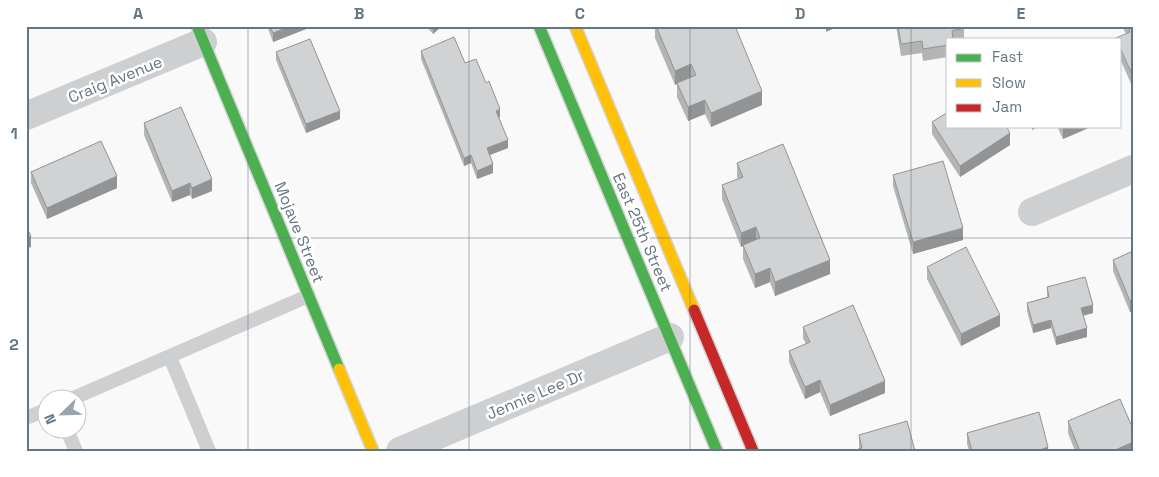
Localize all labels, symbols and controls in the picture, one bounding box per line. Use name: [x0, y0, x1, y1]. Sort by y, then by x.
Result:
text: A: [133, 3, 143, 24]
text: B: [354, 3, 364, 24]
text: C: [575, 3, 585, 24]
text: D: [795, 3, 805, 24]
text: E: [1017, 3, 1026, 24]
legend: [946, 38, 1122, 128]
text: Fast: [992, 47, 1023, 66]
street label: Craig Avenue: [65, 51, 165, 108]
text: Slow: [992, 73, 1026, 92]
text: Jam: [992, 97, 1022, 116]
text: 1: [10, 123, 18, 144]
street label: East 25th Street: [608, 170, 677, 295]
street label: Mojave Street: [270, 179, 329, 286]
text: 2: [9, 334, 19, 355]
street label: Jennie Lee Dr: [483, 364, 587, 424]
north arrow: [38, 390, 88, 440]
text: N: [40, 411, 60, 427]

